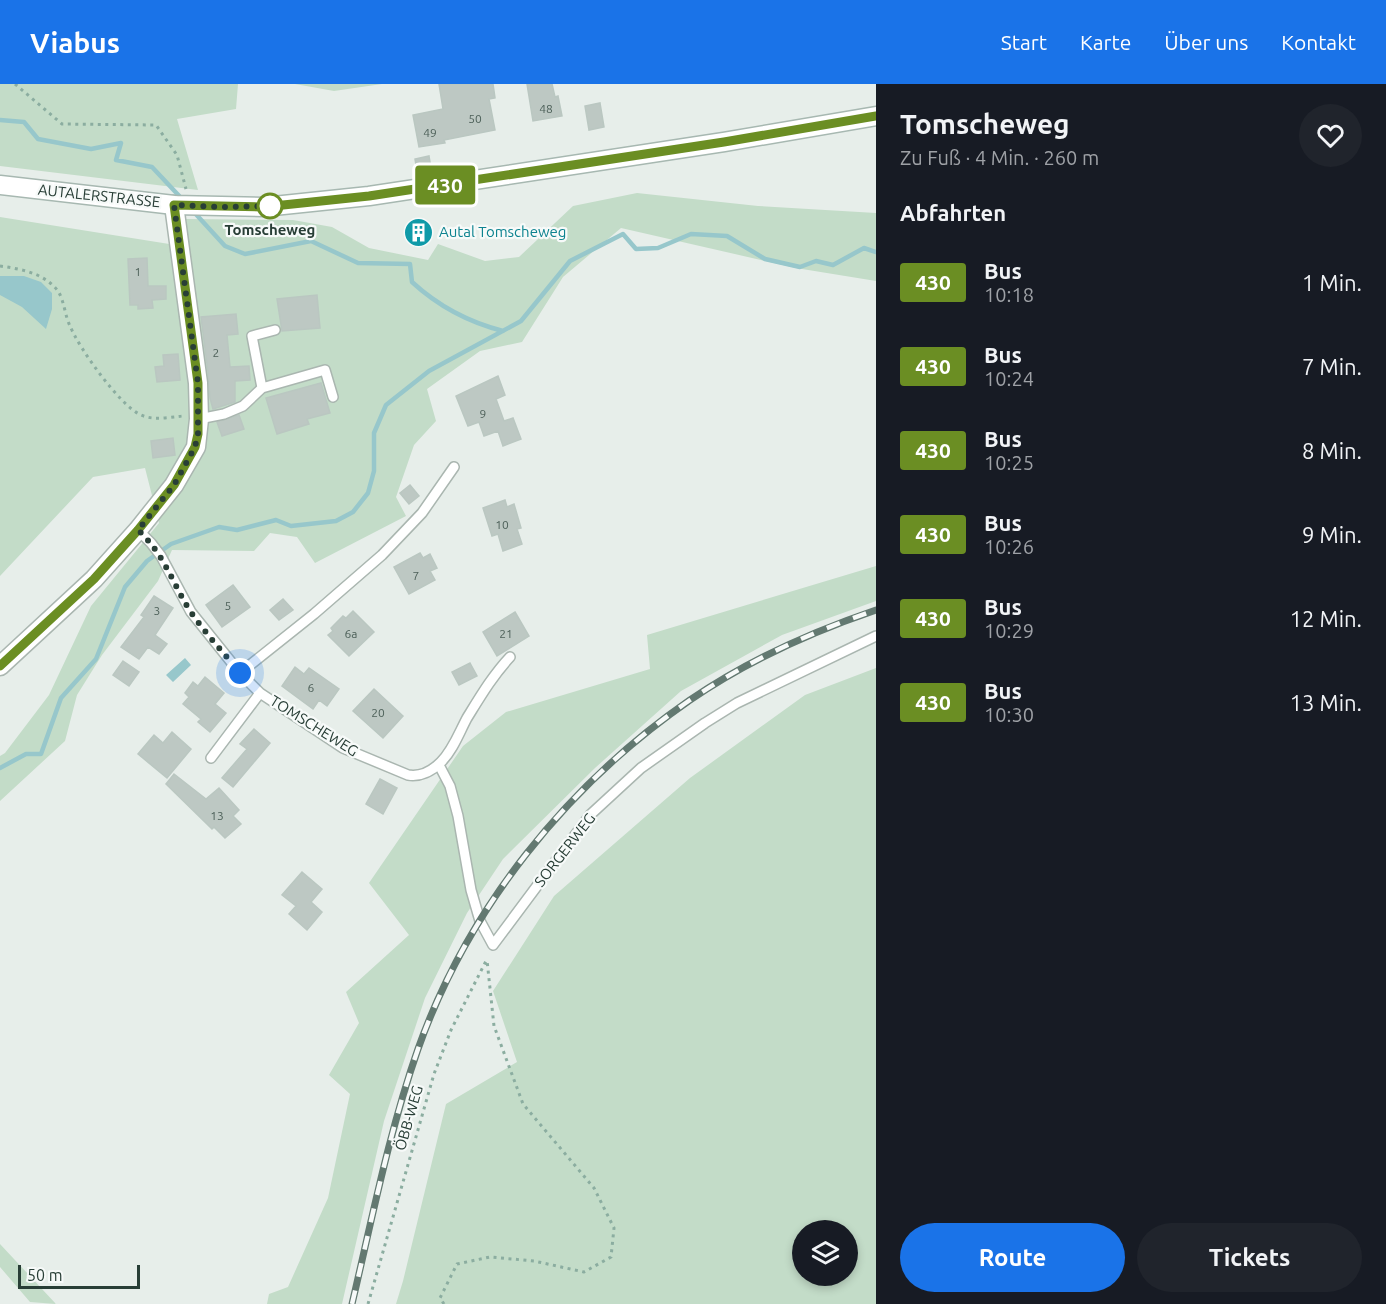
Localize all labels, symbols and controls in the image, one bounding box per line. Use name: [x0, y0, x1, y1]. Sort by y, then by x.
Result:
text: Viabus: [30, 27, 120, 58]
text: Start: [1001, 30, 1047, 54]
text: Karte: [1080, 30, 1131, 54]
text: Über uns: [1164, 30, 1248, 54]
text: Kontakt: [1281, 30, 1356, 54]
house number: 48: [539, 102, 553, 115]
button: heart: [1299, 104, 1362, 167]
text: Tomscheweg: [900, 108, 1070, 139]
house number: 50: [468, 112, 482, 125]
house number: 49: [423, 126, 437, 139]
text: Zu Fuß · 4 Min. · 260 m: [900, 146, 1099, 169]
line badge: 430: [410, 166, 480, 204]
text: 430: [427, 173, 463, 197]
street label: AUTALERSTRASSE: [37, 181, 161, 210]
marker: Tomscheweg: [257, 193, 283, 219]
text: Abfahrten: [900, 200, 1006, 225]
building icon: Autal Tomscheweg: [402, 216, 434, 248]
place label: Tomscheweg: [225, 221, 315, 238]
place label: Autal Tomscheweg: [439, 223, 566, 240]
text: Bus: [984, 258, 1022, 283]
house number: 1: [135, 265, 141, 278]
text: 430: [915, 270, 951, 294]
text: 1 Min.: [1302, 270, 1362, 295]
text: 10:18: [984, 283, 1034, 306]
text: Bus: [984, 342, 1022, 367]
house number: 2: [213, 346, 219, 359]
text: 430: [915, 354, 951, 378]
text: 7 Min.: [1302, 354, 1362, 379]
text: 10:24: [984, 367, 1034, 390]
house number: 9: [480, 407, 486, 420]
text: Bus: [984, 426, 1022, 451]
text: 430: [915, 438, 951, 462]
text: 8 Min.: [1302, 438, 1362, 463]
text: 10:25: [984, 451, 1034, 474]
text: Bus: [984, 510, 1022, 535]
house number: 10: [495, 518, 509, 531]
text: 430: [915, 522, 951, 546]
text: 9 Min.: [1302, 522, 1362, 547]
text: 10:26: [984, 535, 1034, 558]
house number: 7: [413, 569, 419, 582]
text: Bus: [984, 594, 1022, 619]
house number: 5: [225, 599, 231, 612]
house number: 3: [154, 604, 160, 617]
text: 430: [915, 606, 951, 630]
text: 12 Min.: [1290, 606, 1362, 631]
text: 10:29: [984, 619, 1034, 642]
house number: 6a: [345, 627, 357, 640]
house number: 21: [499, 627, 513, 640]
your location: [225, 658, 255, 688]
text: Bus: [984, 678, 1022, 703]
house number: 6: [308, 681, 315, 694]
text: 430: [915, 690, 951, 714]
text: 13 Min.: [1290, 690, 1362, 715]
street label: TOMSCHEWEG: [267, 692, 361, 759]
text: 10:30: [984, 703, 1034, 726]
house number: 20: [371, 706, 385, 719]
house number: 13: [210, 809, 224, 822]
street label: SORGERWEG: [531, 810, 599, 890]
street label: ÖBB-WEG: [391, 1083, 426, 1152]
map controls: [792, 1220, 858, 1286]
button: layers: [792, 1220, 858, 1286]
button: Route: [900, 1223, 1125, 1292]
button: Tickets: [1137, 1223, 1362, 1292]
scale bar: [18, 1262, 140, 1290]
text: 50 m: [27, 1266, 63, 1284]

